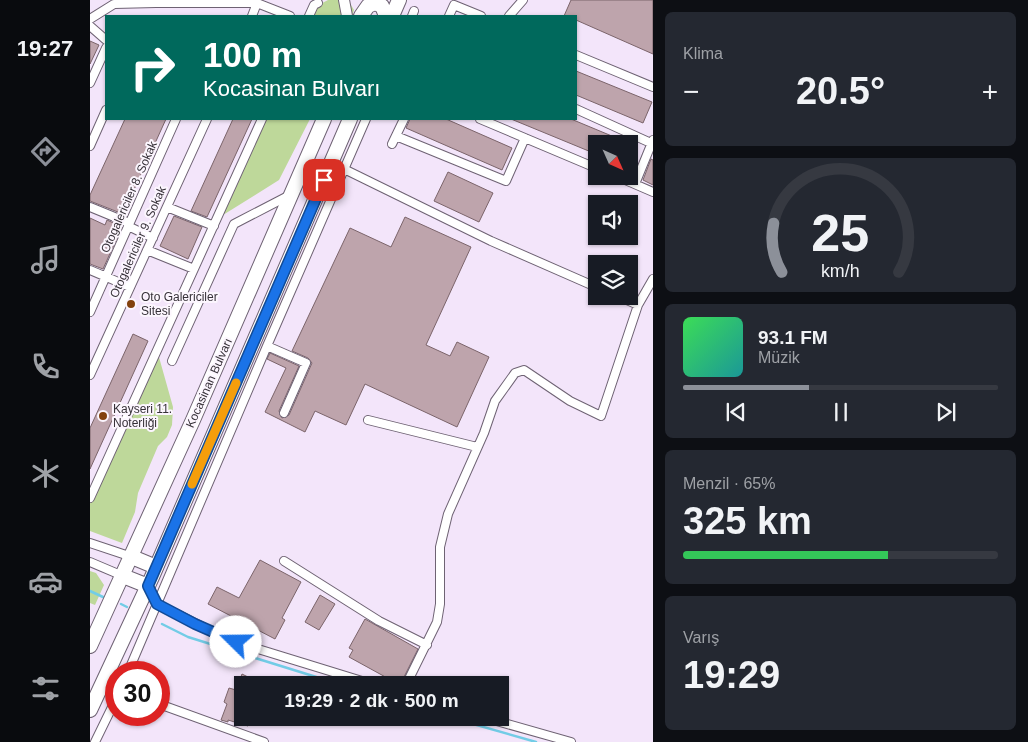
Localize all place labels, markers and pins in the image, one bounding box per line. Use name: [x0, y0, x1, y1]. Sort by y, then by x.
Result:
pin: [303, 159, 345, 201]
place label: Oto Galericiler Sitesi: [141, 290, 218, 318]
marker: Oto Galericiler Sitesi: [125, 298, 137, 310]
place label: Kayseri 11. Noterliği: [113, 402, 172, 430]
marker: Kayseri 11. Noterliği: [97, 410, 109, 422]

